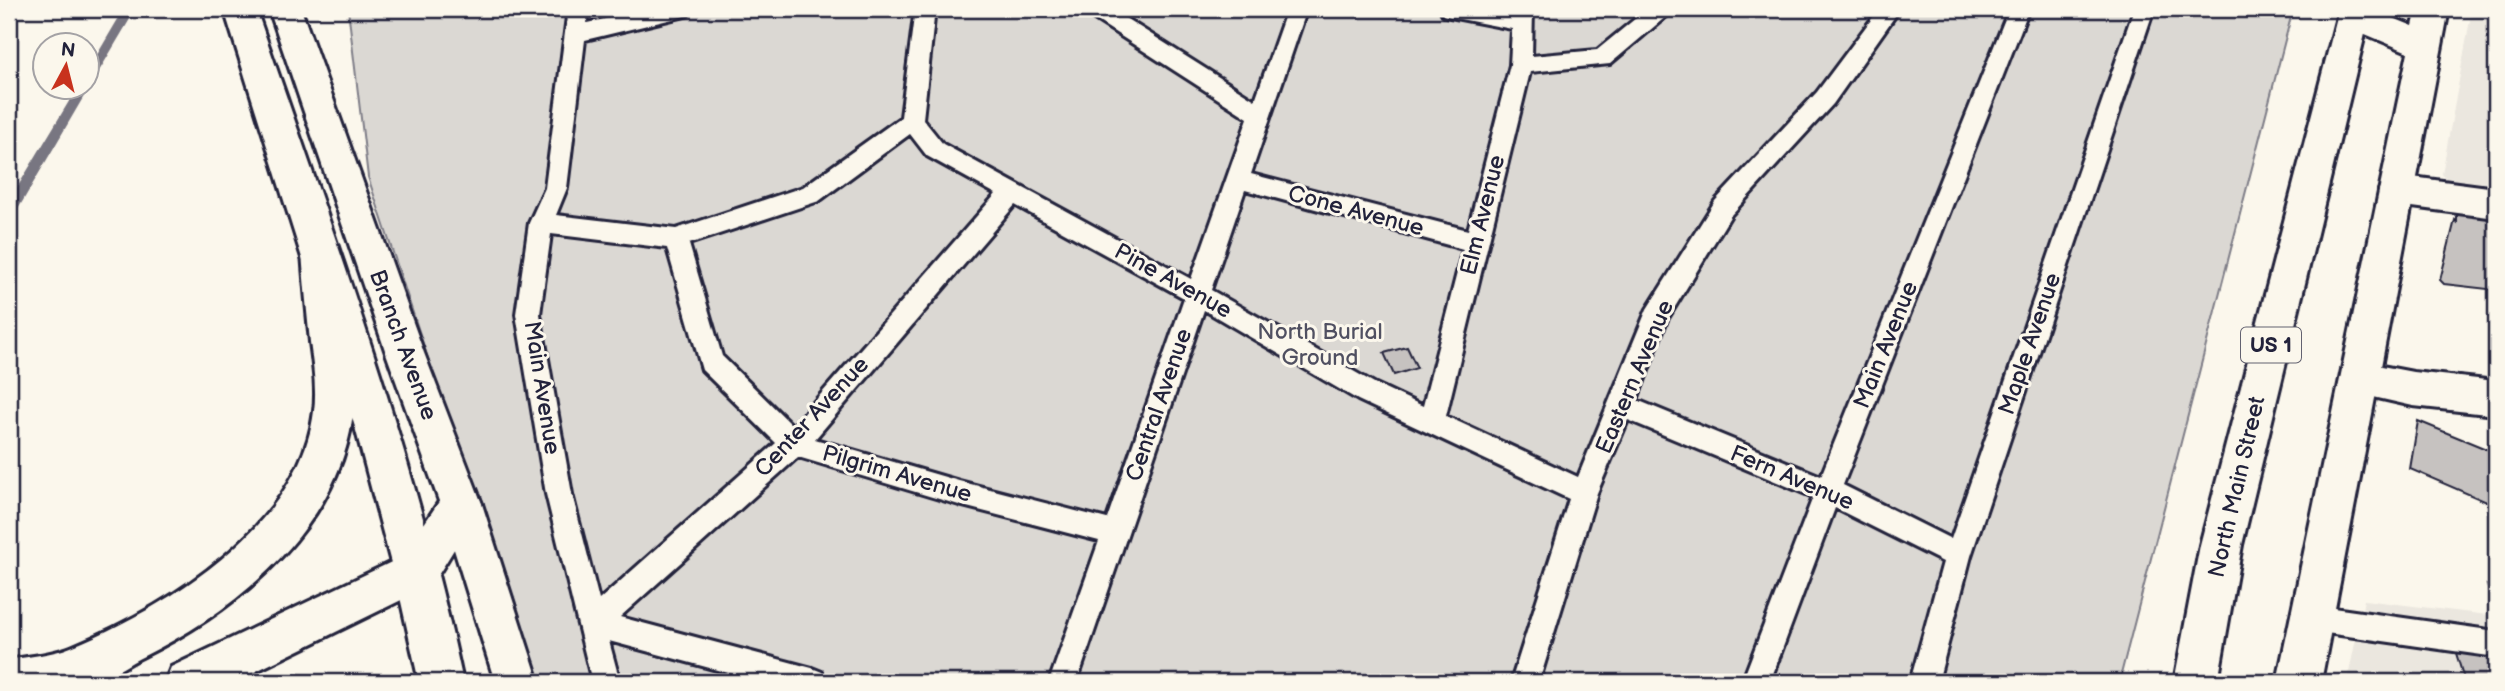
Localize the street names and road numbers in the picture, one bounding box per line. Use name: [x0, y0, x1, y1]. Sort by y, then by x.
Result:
street label: Elm Avenue: [1455, 152, 1511, 278]
street label: Cone Avenue: [1285, 179, 1427, 243]
street label: Pine Avenue: [1109, 237, 1237, 325]
street label: Branch Avenue: [363, 266, 443, 424]
street label: Maple Avenue: [1993, 269, 2067, 419]
street label: Main Avenue: [1848, 277, 1924, 413]
street label: Eastern Avenue: [1590, 296, 1680, 458]
street label: Main Avenue: [518, 319, 566, 457]
street label: Central Avenue: [1120, 325, 1198, 485]
road number: US 1: [2241, 328, 2301, 362]
street label: Center Avenue: [749, 351, 875, 483]
street label: North Main Street: [2203, 394, 2271, 580]
street label: Pilgrim Avenue: [819, 439, 975, 509]
street label: Fern Avenue: [1726, 439, 1858, 517]

